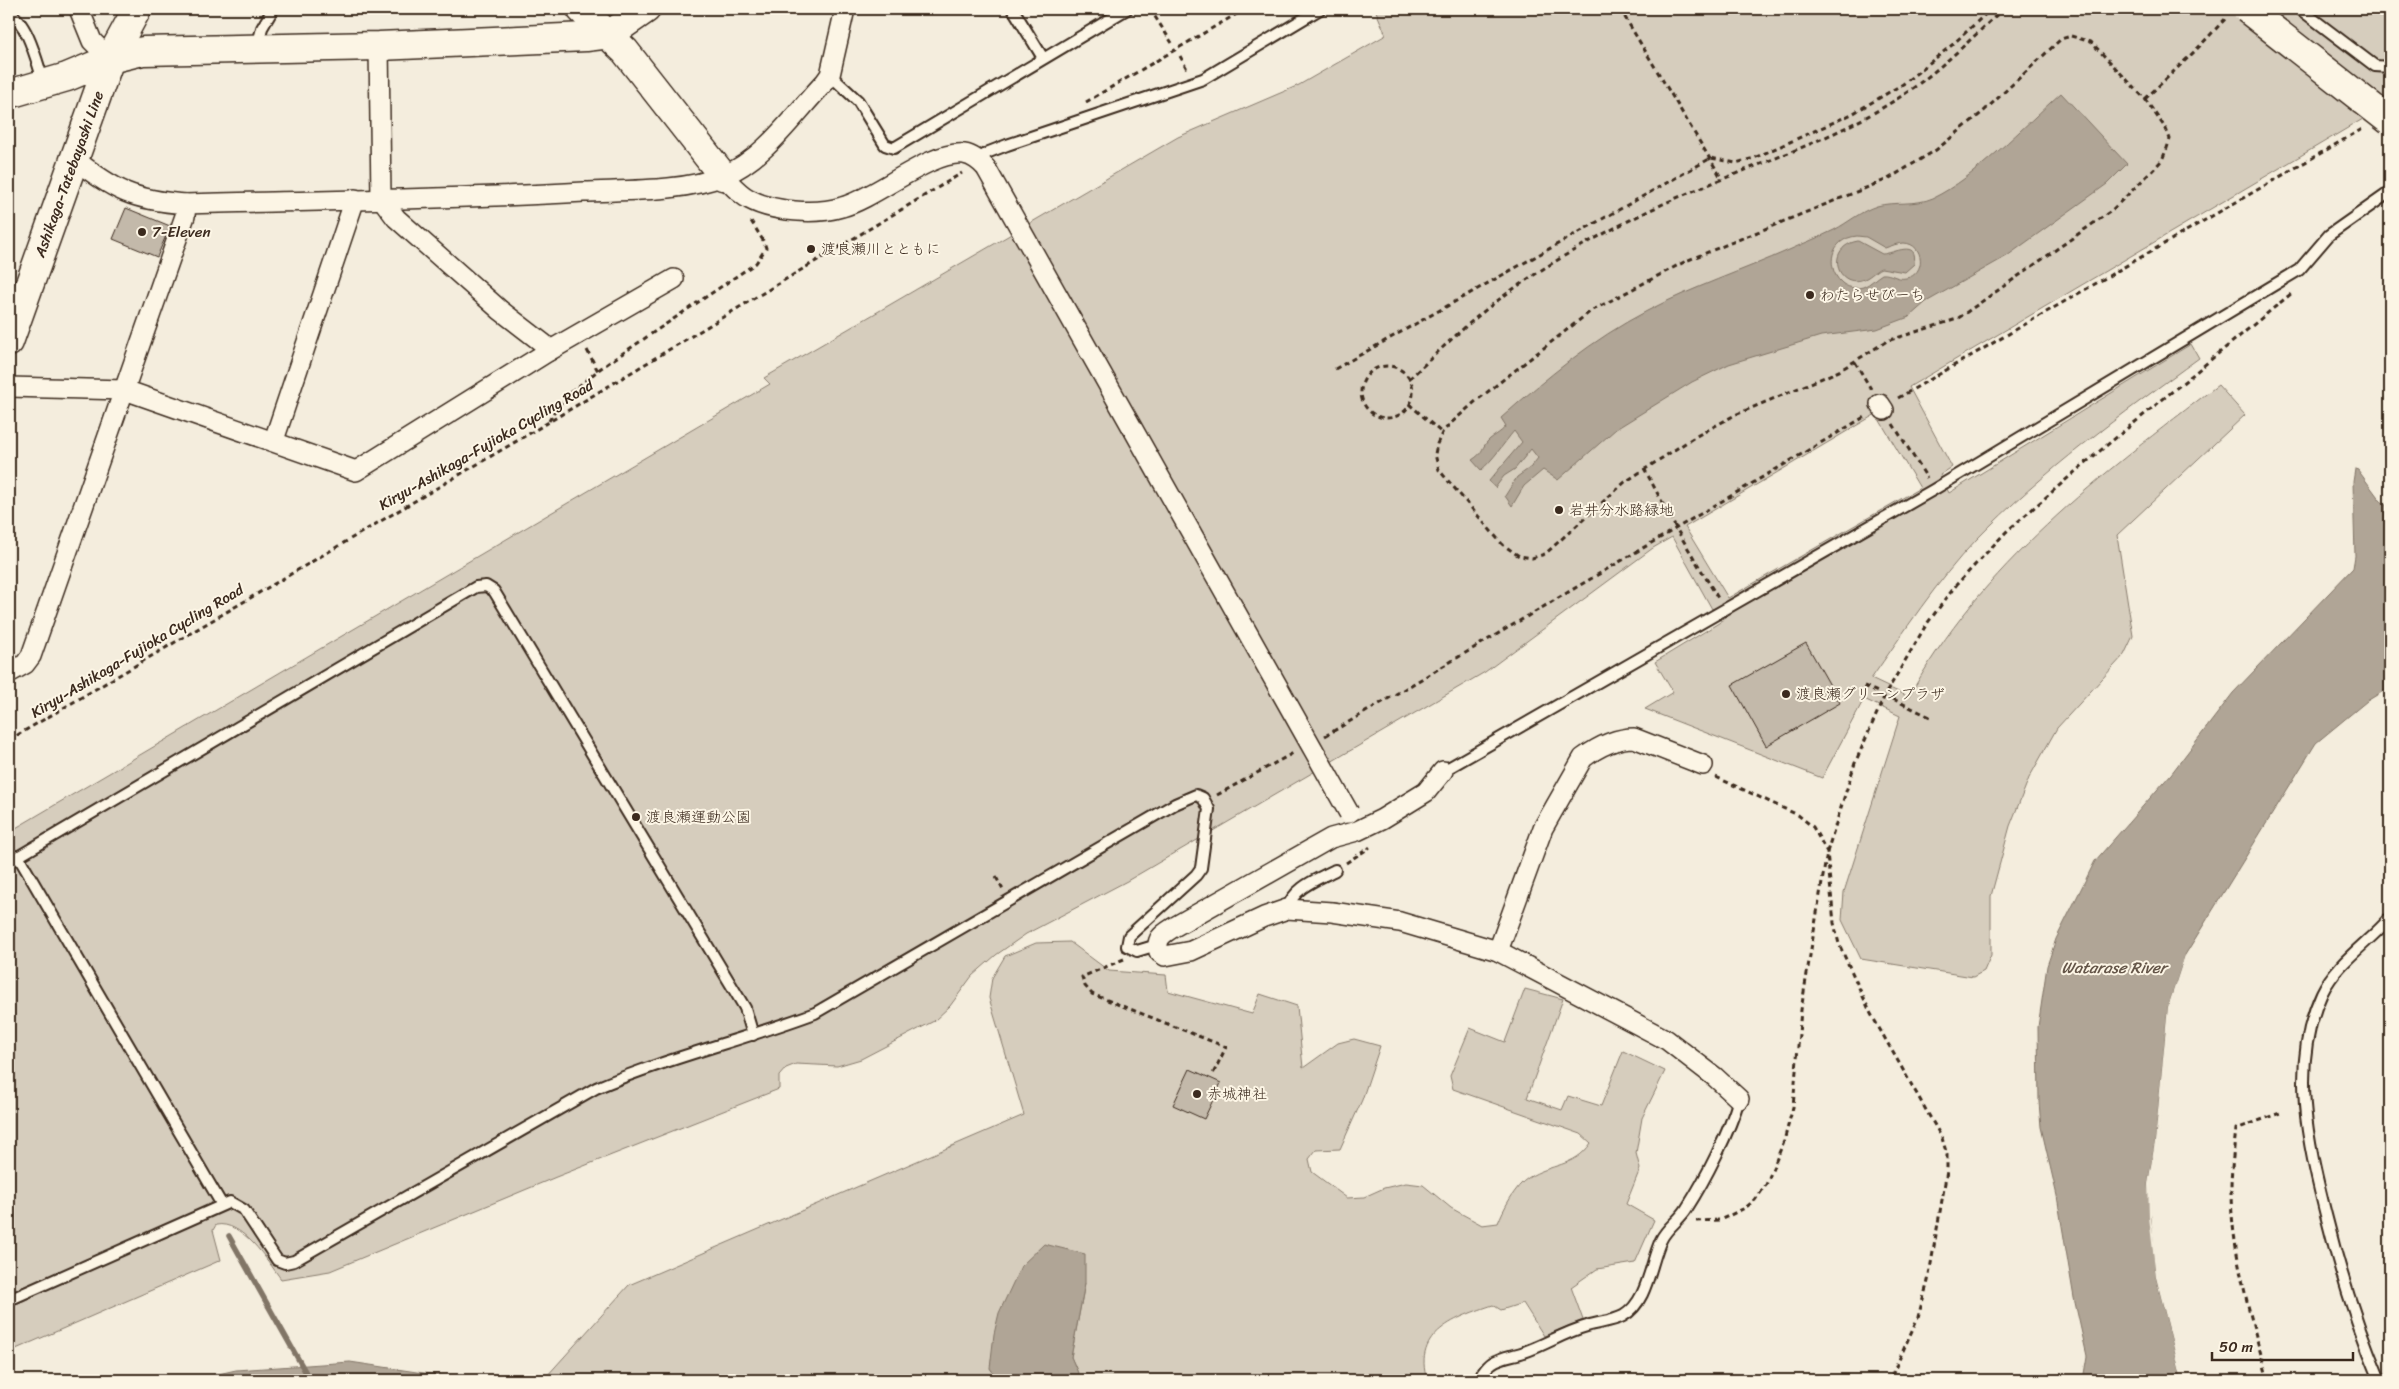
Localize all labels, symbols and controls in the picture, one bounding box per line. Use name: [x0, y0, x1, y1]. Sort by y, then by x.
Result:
street label: Ashikaga-Tatebayashi Line: [26, 87, 111, 262]
place label: 7-Eleven: [152, 219, 211, 245]
marker: 7-Eleven: [136, 226, 148, 238]
place label: 渡良瀬川とともに: [821, 236, 941, 262]
marker: 渡良瀬川とともに: [805, 243, 817, 255]
place label: わたらせびーち: [1820, 282, 1925, 308]
marker: わたらせびーち: [1804, 289, 1816, 301]
street label: Kiryu-Ashikaga-Fujioka Cycling Road: [374, 372, 599, 517]
place label: 岩井分水路緑地: [1569, 497, 1674, 523]
marker: 岩井分水路緑地: [1553, 504, 1565, 516]
street label: Kiryu-Ashikaga-Fujioka Cycling Road: [25, 576, 250, 725]
place label: 渡良瀬グリーンプラザ: [1796, 681, 1945, 707]
marker: 渡良瀬グリーンプラザ: [1780, 688, 1792, 700]
place label: 渡良瀬運動公園: [646, 804, 751, 830]
marker: 渡良瀬運動公園: [630, 811, 642, 823]
water label: Watarase River: [2062, 953, 2170, 982]
place label: 赤城神社: [1207, 1081, 1267, 1107]
marker: 赤城神社: [1191, 1088, 1203, 1100]
scale bar: [2212, 1329, 2353, 1361]
text: 50 m: [2219, 1334, 2254, 1360]

